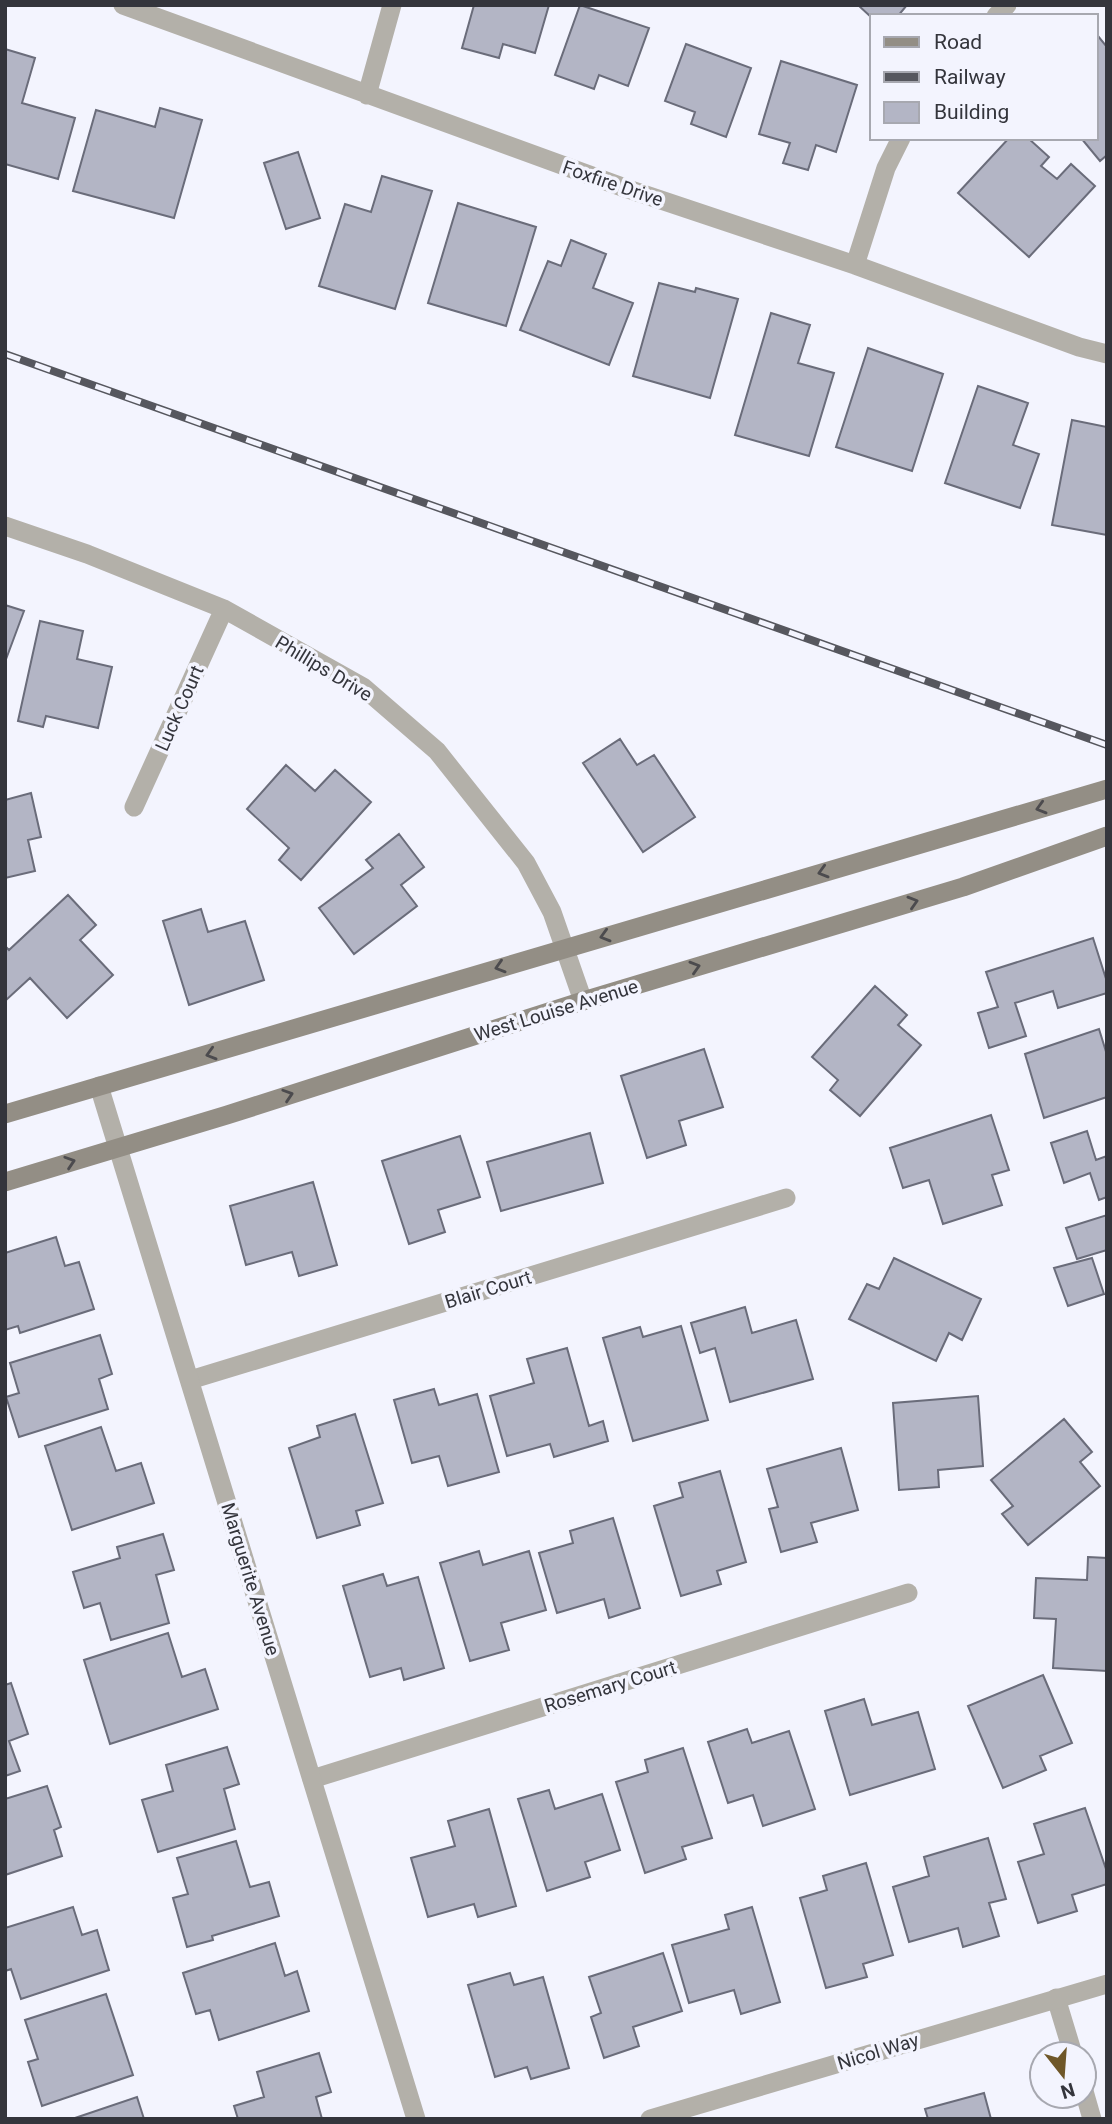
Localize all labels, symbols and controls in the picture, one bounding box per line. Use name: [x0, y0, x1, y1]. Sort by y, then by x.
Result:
legend: [870, 14, 1098, 140]
text: Road: [934, 30, 982, 54]
text: Railway: [934, 65, 1006, 89]
text: Building: [934, 100, 1009, 124]
street label: Foxfire Drive: [560, 156, 666, 211]
street label: Phillips Drive: [271, 631, 376, 706]
street label: Luck Court: [150, 662, 209, 755]
one-way arrow: [1036, 799, 1048, 814]
one-way arrow: [817, 863, 829, 878]
one-way arrow: [906, 895, 918, 910]
one-way arrow: [599, 927, 611, 942]
one-way arrow: [494, 959, 506, 974]
one-way arrow: [689, 961, 701, 976]
street label: West Louise Avenue: [471, 975, 641, 1046]
one-way arrow: [206, 1045, 218, 1060]
one-way arrow: [282, 1089, 294, 1104]
one-way arrow: [64, 1156, 76, 1170]
street label: Blair Court: [442, 1265, 534, 1314]
street label: Marguerite Avenue: [216, 1500, 285, 1658]
street label: Rosemary Court: [542, 1656, 679, 1717]
street label: Nicol Way: [835, 2028, 922, 2075]
north arrow: [1028, 2040, 1098, 2110]
text: N: [1058, 2078, 1078, 2104]

